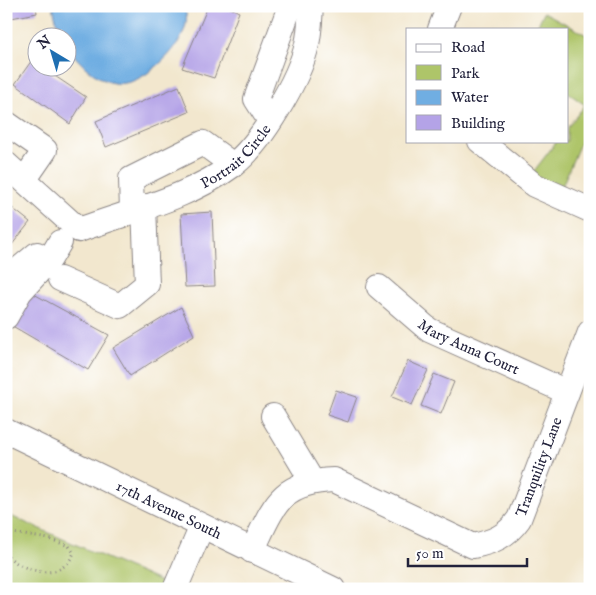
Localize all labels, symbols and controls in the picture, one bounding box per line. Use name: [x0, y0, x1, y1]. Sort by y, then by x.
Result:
north arrow: [28, 28, 78, 78]
legend: [406, 28, 568, 142]
text: N: [34, 32, 55, 54]
text: Road: [451, 38, 486, 57]
text: Park: [451, 64, 481, 83]
text: Water: [451, 88, 489, 107]
text: Building: [451, 114, 506, 133]
street label: Portrait Circle: [197, 121, 276, 193]
street label: Mary Anna Court: [413, 315, 522, 379]
street label: Tranquility Lane: [512, 415, 567, 520]
street label: 17th Avenue South: [113, 477, 225, 544]
scale bar: [408, 535, 527, 567]
text: 50 m: [416, 544, 444, 563]

